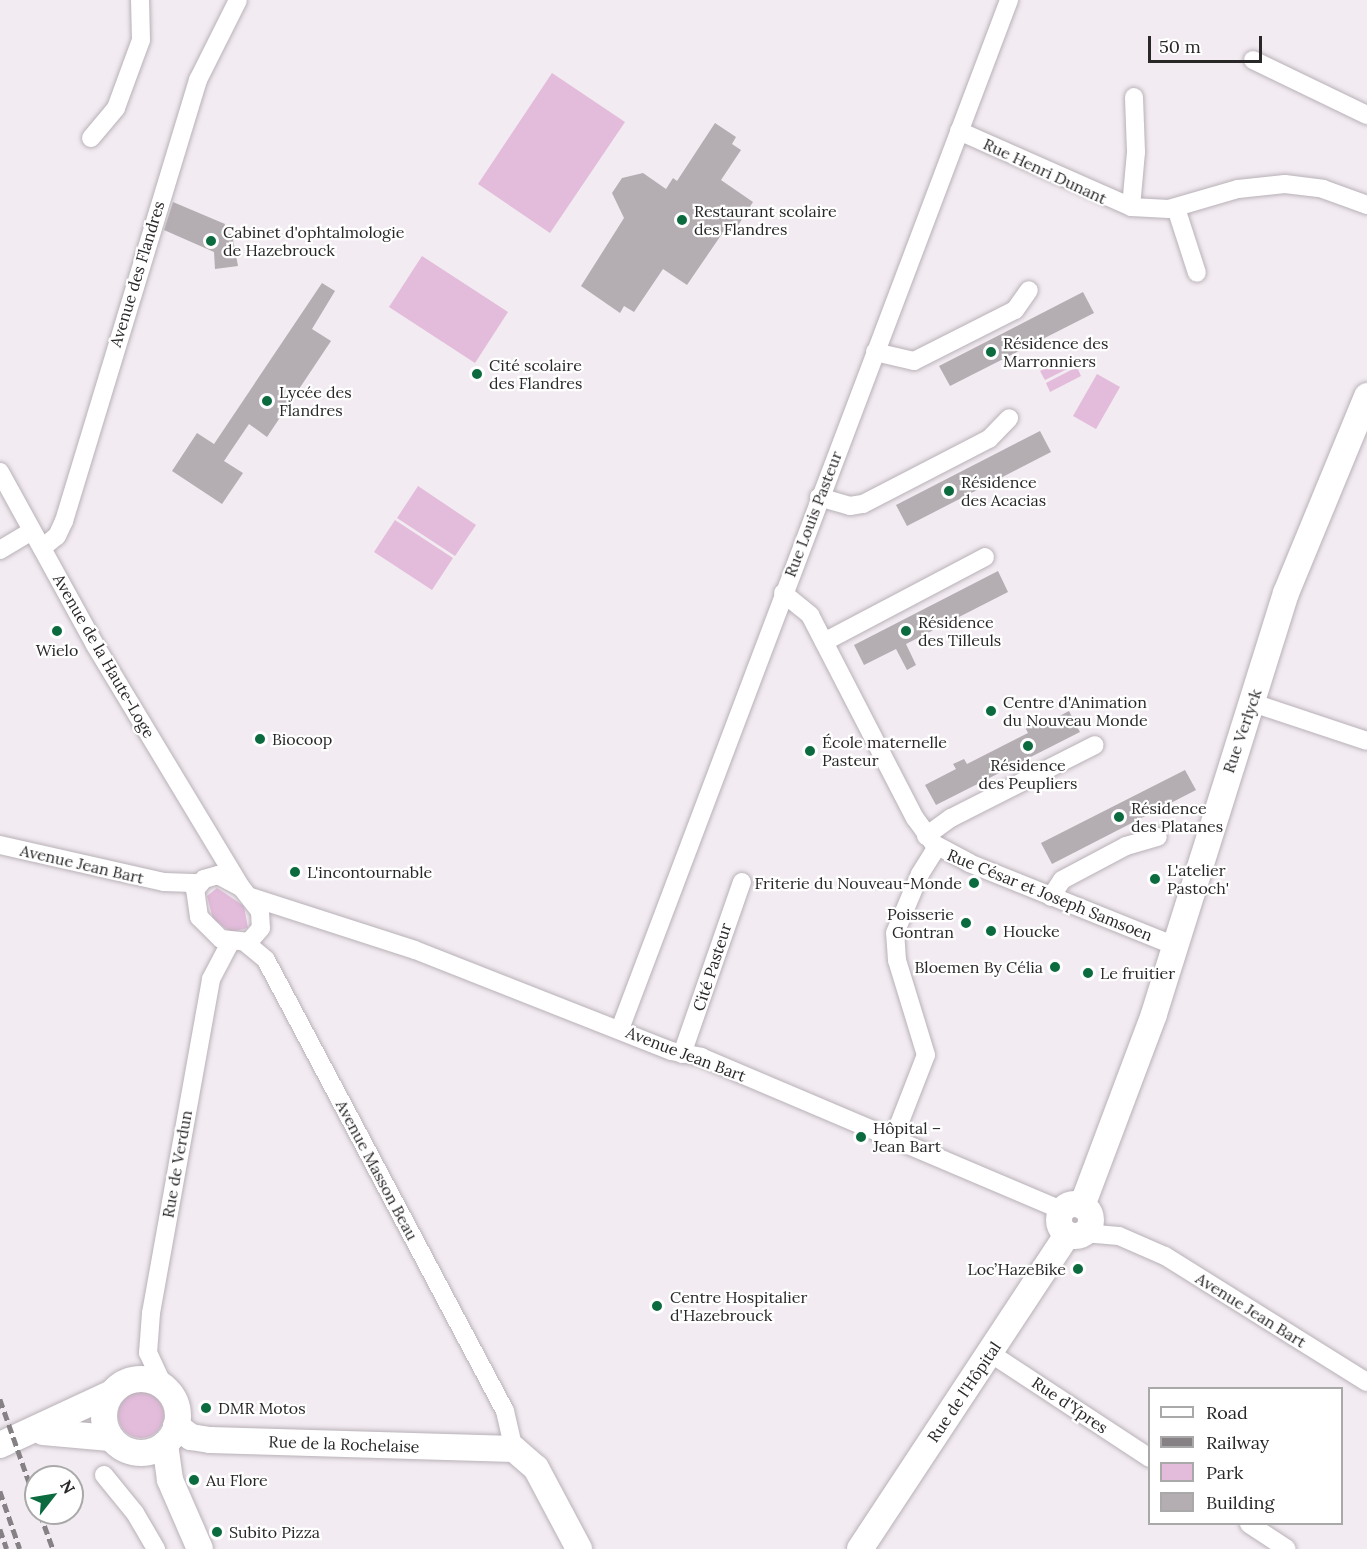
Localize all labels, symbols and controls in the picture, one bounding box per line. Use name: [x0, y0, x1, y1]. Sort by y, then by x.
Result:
scale bar: [1151, 24, 1265, 62]
text: 50 m: [1159, 35, 1201, 58]
street label: Rue Henri Dunant: [980, 134, 1110, 208]
street label: Avenue des Flandres: [106, 199, 168, 349]
place label: Restaurant scolaire des Flandres: [694, 201, 837, 239]
marker: Restaurant scolaire des Flandres: [675, 213, 689, 227]
place label: Cabinet d'ophtalmologie de Hazebrouck: [223, 222, 405, 260]
marker: Cabinet d'ophtalmologie de Hazebrouck: [204, 234, 218, 248]
place label: Résidence des Marronniers: [1003, 333, 1108, 371]
marker: Résidence des Marronniers: [984, 345, 998, 359]
place label: Cité scolaire des Flandres: [489, 355, 582, 393]
marker: Cité scolaire des Flandres: [470, 367, 484, 381]
place label: Lycée des Flandres: [279, 382, 352, 420]
marker: Lycée des Flandres: [260, 394, 274, 408]
street label: Rue Louis Pasteur: [780, 448, 846, 580]
place label: Résidence des Acacias: [961, 472, 1046, 510]
marker: Résidence des Acacias: [942, 484, 956, 498]
street label: Avenue de la Haute-Loge: [49, 571, 159, 741]
place label: Résidence des Tilleuls: [918, 612, 1001, 650]
marker: Wielo: [50, 624, 64, 638]
marker: Résidence des Tilleuls: [899, 624, 913, 638]
place label: Wielo: [36, 640, 78, 660]
street label: Rue Verlyck: [1219, 687, 1265, 775]
place label: Centre d'Animation du Nouveau Monde: [1003, 692, 1148, 730]
marker: Centre d'Animation du Nouveau Monde: [984, 704, 998, 718]
place label: Biocoop: [272, 729, 332, 749]
marker: Biocoop: [253, 732, 267, 746]
place label: École maternelle Pasteur: [822, 732, 947, 770]
marker: Résidence des Peupliers: [1021, 739, 1035, 753]
marker: École maternelle Pasteur: [803, 744, 817, 758]
place label: Résidence des Peupliers: [978, 755, 1078, 793]
place label: Résidence des Platanes: [1131, 798, 1223, 836]
marker: Résidence des Platanes: [1112, 810, 1126, 824]
street label: Avenue Jean Bart: [18, 840, 146, 888]
street label: Rue César et Joseph Samsoen: [945, 845, 1155, 945]
place label: L'atelier Pastoch': [1167, 860, 1229, 898]
place label: L'incontournable: [307, 862, 432, 882]
marker: L'incontournable: [288, 865, 302, 879]
marker: L'atelier Pastoch': [1148, 872, 1162, 886]
place label: Friterie du Nouveau-Monde: [755, 873, 962, 893]
marker: Friterie du Nouveau-Monde: [967, 876, 981, 890]
place label: Poisserie Gontran: [887, 904, 954, 942]
marker: Poisserie Gontran: [959, 916, 973, 930]
street label: Cité Pasteur: [689, 920, 735, 1014]
place label: Houcke: [1003, 921, 1060, 941]
marker: Houcke: [984, 924, 998, 938]
place label: Bloemen By Célia: [915, 957, 1043, 977]
marker: Bloemen By Célia: [1048, 960, 1062, 974]
place label: Le fruitier: [1100, 963, 1175, 983]
marker: Le fruitier: [1081, 966, 1095, 980]
street label: Avenue Jean Bart: [624, 1022, 748, 1086]
street label: Avenue Masson Beau: [332, 1097, 422, 1243]
street label: Rue de Verdun: [158, 1109, 196, 1219]
place label: Hôpital – Jean Bart: [873, 1118, 941, 1156]
marker: Hôpital – Jean Bart: [854, 1130, 868, 1144]
place label: Loc’HazeBike: [967, 1259, 1066, 1279]
marker: Loc’HazeBike: [1071, 1262, 1085, 1276]
street label: Avenue Jean Bart: [1192, 1268, 1310, 1352]
place label: Centre Hospitalier d'Hazebrouck: [670, 1287, 807, 1325]
marker: Centre Hospitalier d'Hazebrouck: [648, 1297, 666, 1315]
street label: Rue de l'Hôpital: [923, 1338, 1005, 1446]
street label: Rue d'Ypres: [1028, 1373, 1112, 1437]
legend: [1148, 1387, 1343, 1525]
place label: DMR Motos: [218, 1398, 306, 1418]
marker: DMR Motos: [199, 1401, 213, 1415]
text: Road: [1206, 1401, 1248, 1424]
text: Railway: [1206, 1431, 1269, 1454]
street label: Rue de la Rochelaise: [268, 1432, 420, 1456]
text: Park: [1206, 1461, 1243, 1484]
north arrow: [24, 1465, 84, 1525]
place label: Au Flore: [206, 1470, 268, 1490]
marker: Au Flore: [187, 1473, 201, 1487]
text: N: [56, 1476, 79, 1497]
text: Building: [1206, 1491, 1274, 1514]
place label: Subito Pizza: [229, 1522, 320, 1542]
marker: Subito Pizza: [210, 1525, 224, 1539]

